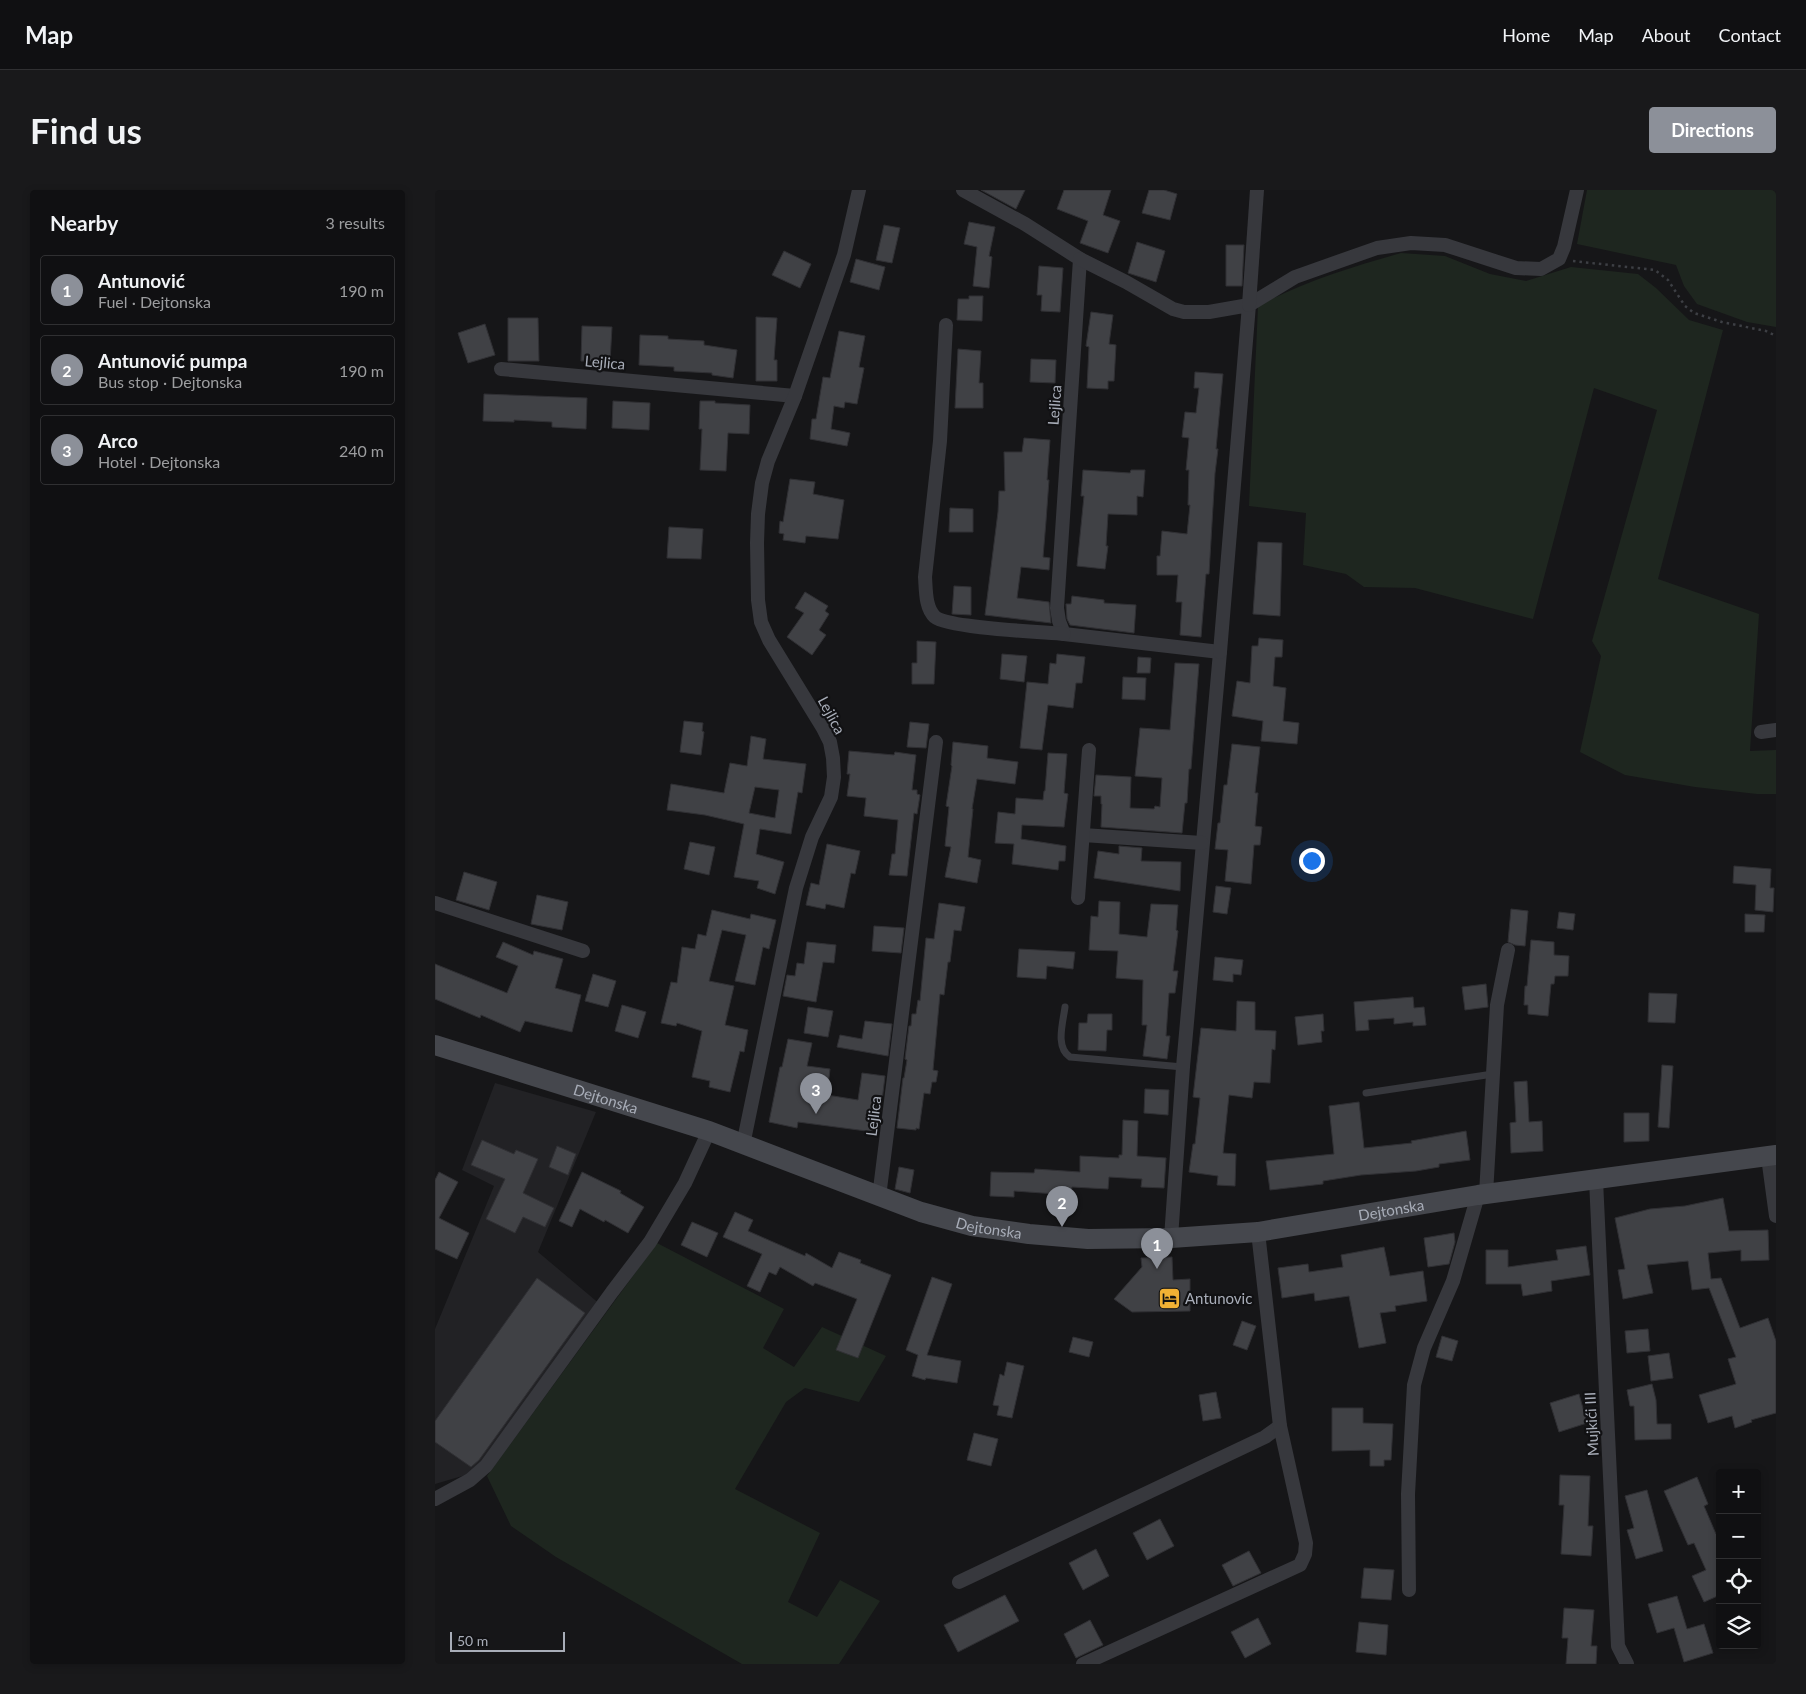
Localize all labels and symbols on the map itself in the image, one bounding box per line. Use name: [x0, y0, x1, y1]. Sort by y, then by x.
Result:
street label: Lejlica: [584, 351, 626, 373]
street label: Lejlica: [1044, 384, 1064, 426]
street label: Lejlica: [815, 693, 849, 737]
your location: [1299, 848, 1325, 874]
pin: 3: [800, 1073, 832, 1114]
street label: Dejtonska: [571, 1080, 640, 1117]
street label: Lejlica: [862, 1095, 884, 1137]
pin: 2: [1046, 1186, 1078, 1227]
street label: Dejtonska: [1357, 1195, 1426, 1224]
street label: Dejtonska: [954, 1213, 1023, 1242]
pin: 1: [1141, 1228, 1173, 1269]
hotel icon: Antunovic: [1157, 1286, 1181, 1310]
place label: Antunovic: [1185, 1289, 1252, 1307]
street label: Mujkići III: [1580, 1391, 1602, 1457]
scale bar: [450, 1629, 565, 1652]

